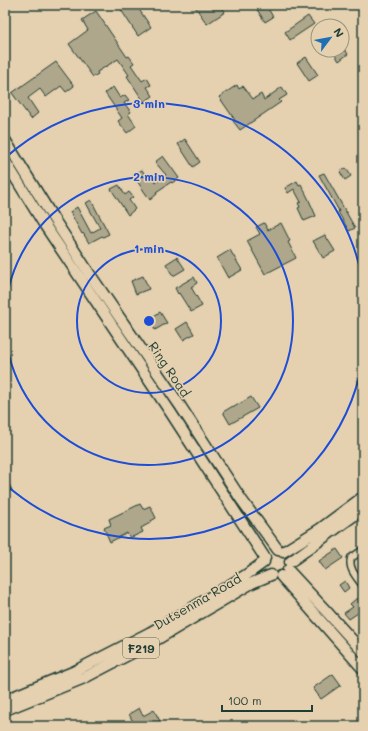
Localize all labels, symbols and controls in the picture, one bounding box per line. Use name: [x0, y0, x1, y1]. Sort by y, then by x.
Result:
north arrow: [310, 18, 350, 58]
text: N: [330, 25, 347, 40]
text: 3 min: [133, 95, 165, 111]
text: 2 min: [133, 168, 165, 184]
text: 1 min: [134, 240, 164, 256]
centre of rings: [142, 314, 156, 328]
street label: Ring Road: [145, 338, 195, 400]
street label: Dutsenma Road: [150, 569, 244, 633]
road number: F219: [123, 638, 159, 658]
scale bar: [222, 687, 312, 713]
text: 100 m: [228, 692, 262, 708]

